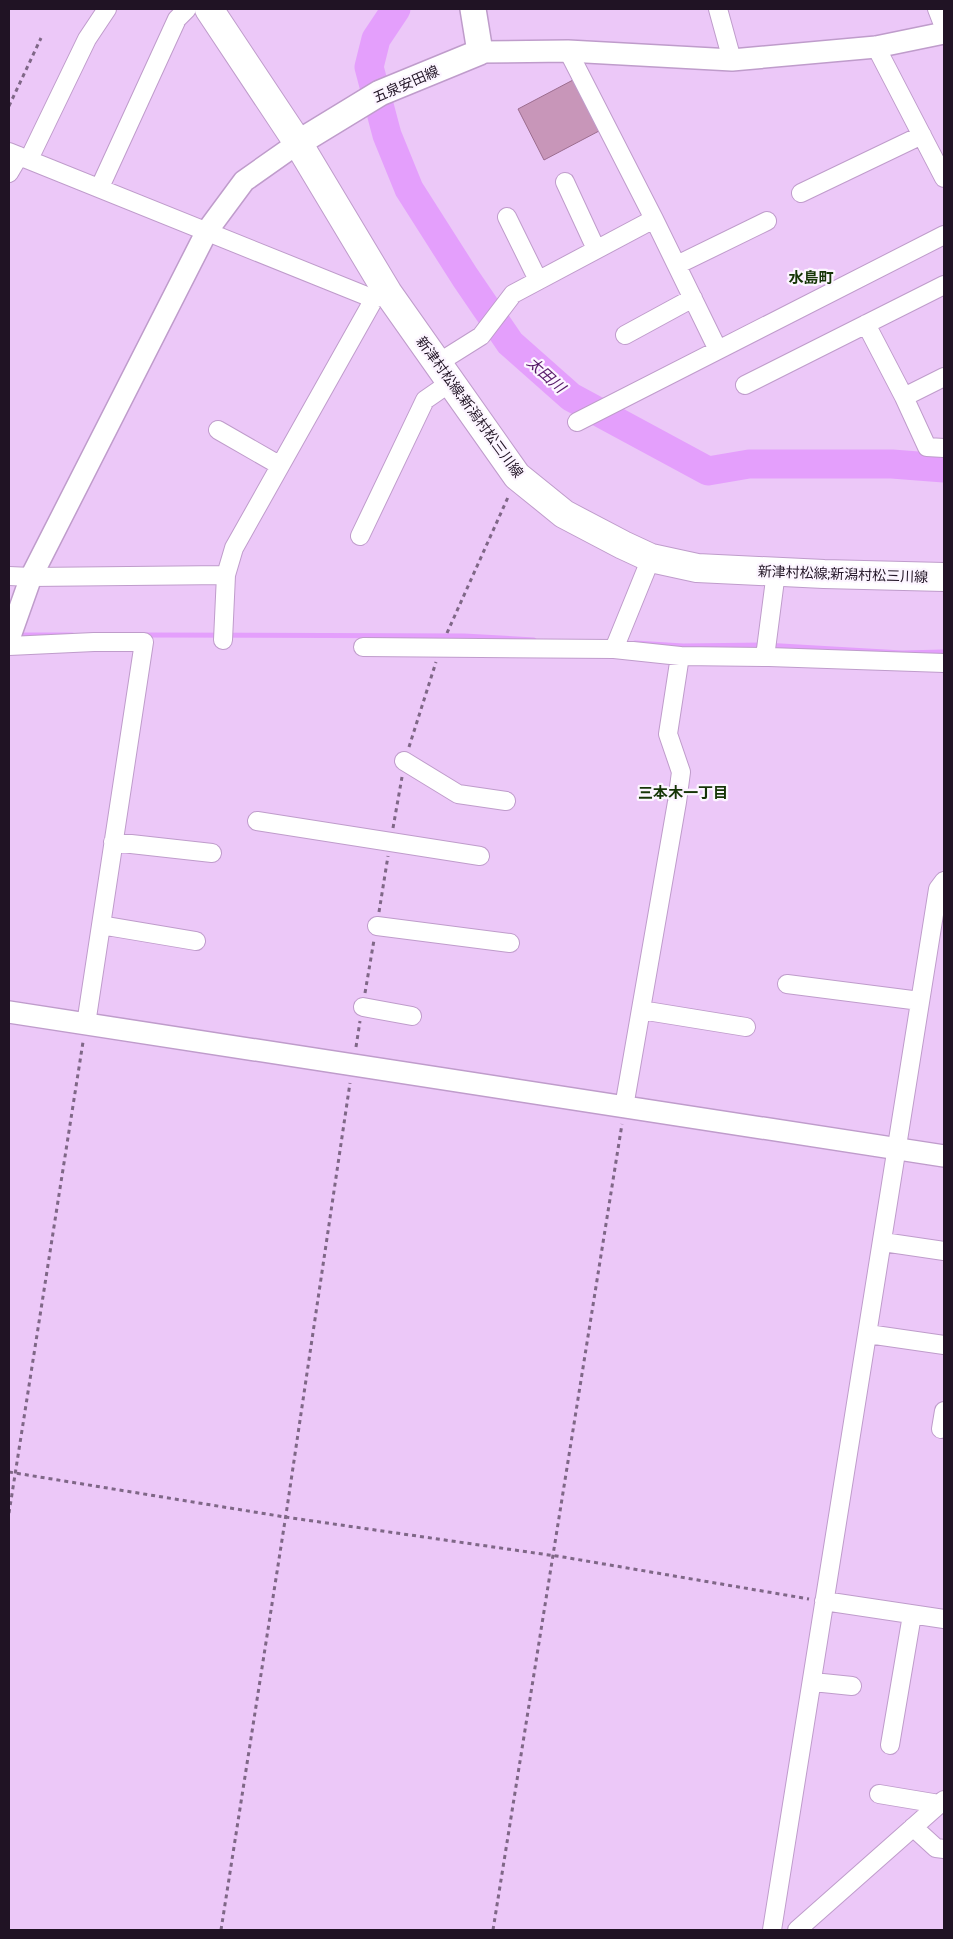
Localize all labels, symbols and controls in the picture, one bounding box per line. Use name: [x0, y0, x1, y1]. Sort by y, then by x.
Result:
street label: 五泉安田線: [371, 62, 441, 106]
district label: 水島町: [788, 269, 834, 286]
street label: 新津村松線;新潟村松三川線: [413, 333, 527, 481]
water label: 太田川: [524, 353, 570, 397]
street label: 新津村松線;新潟村松三川線: [758, 563, 928, 585]
district label: 三本木一丁目: [638, 784, 728, 801]

